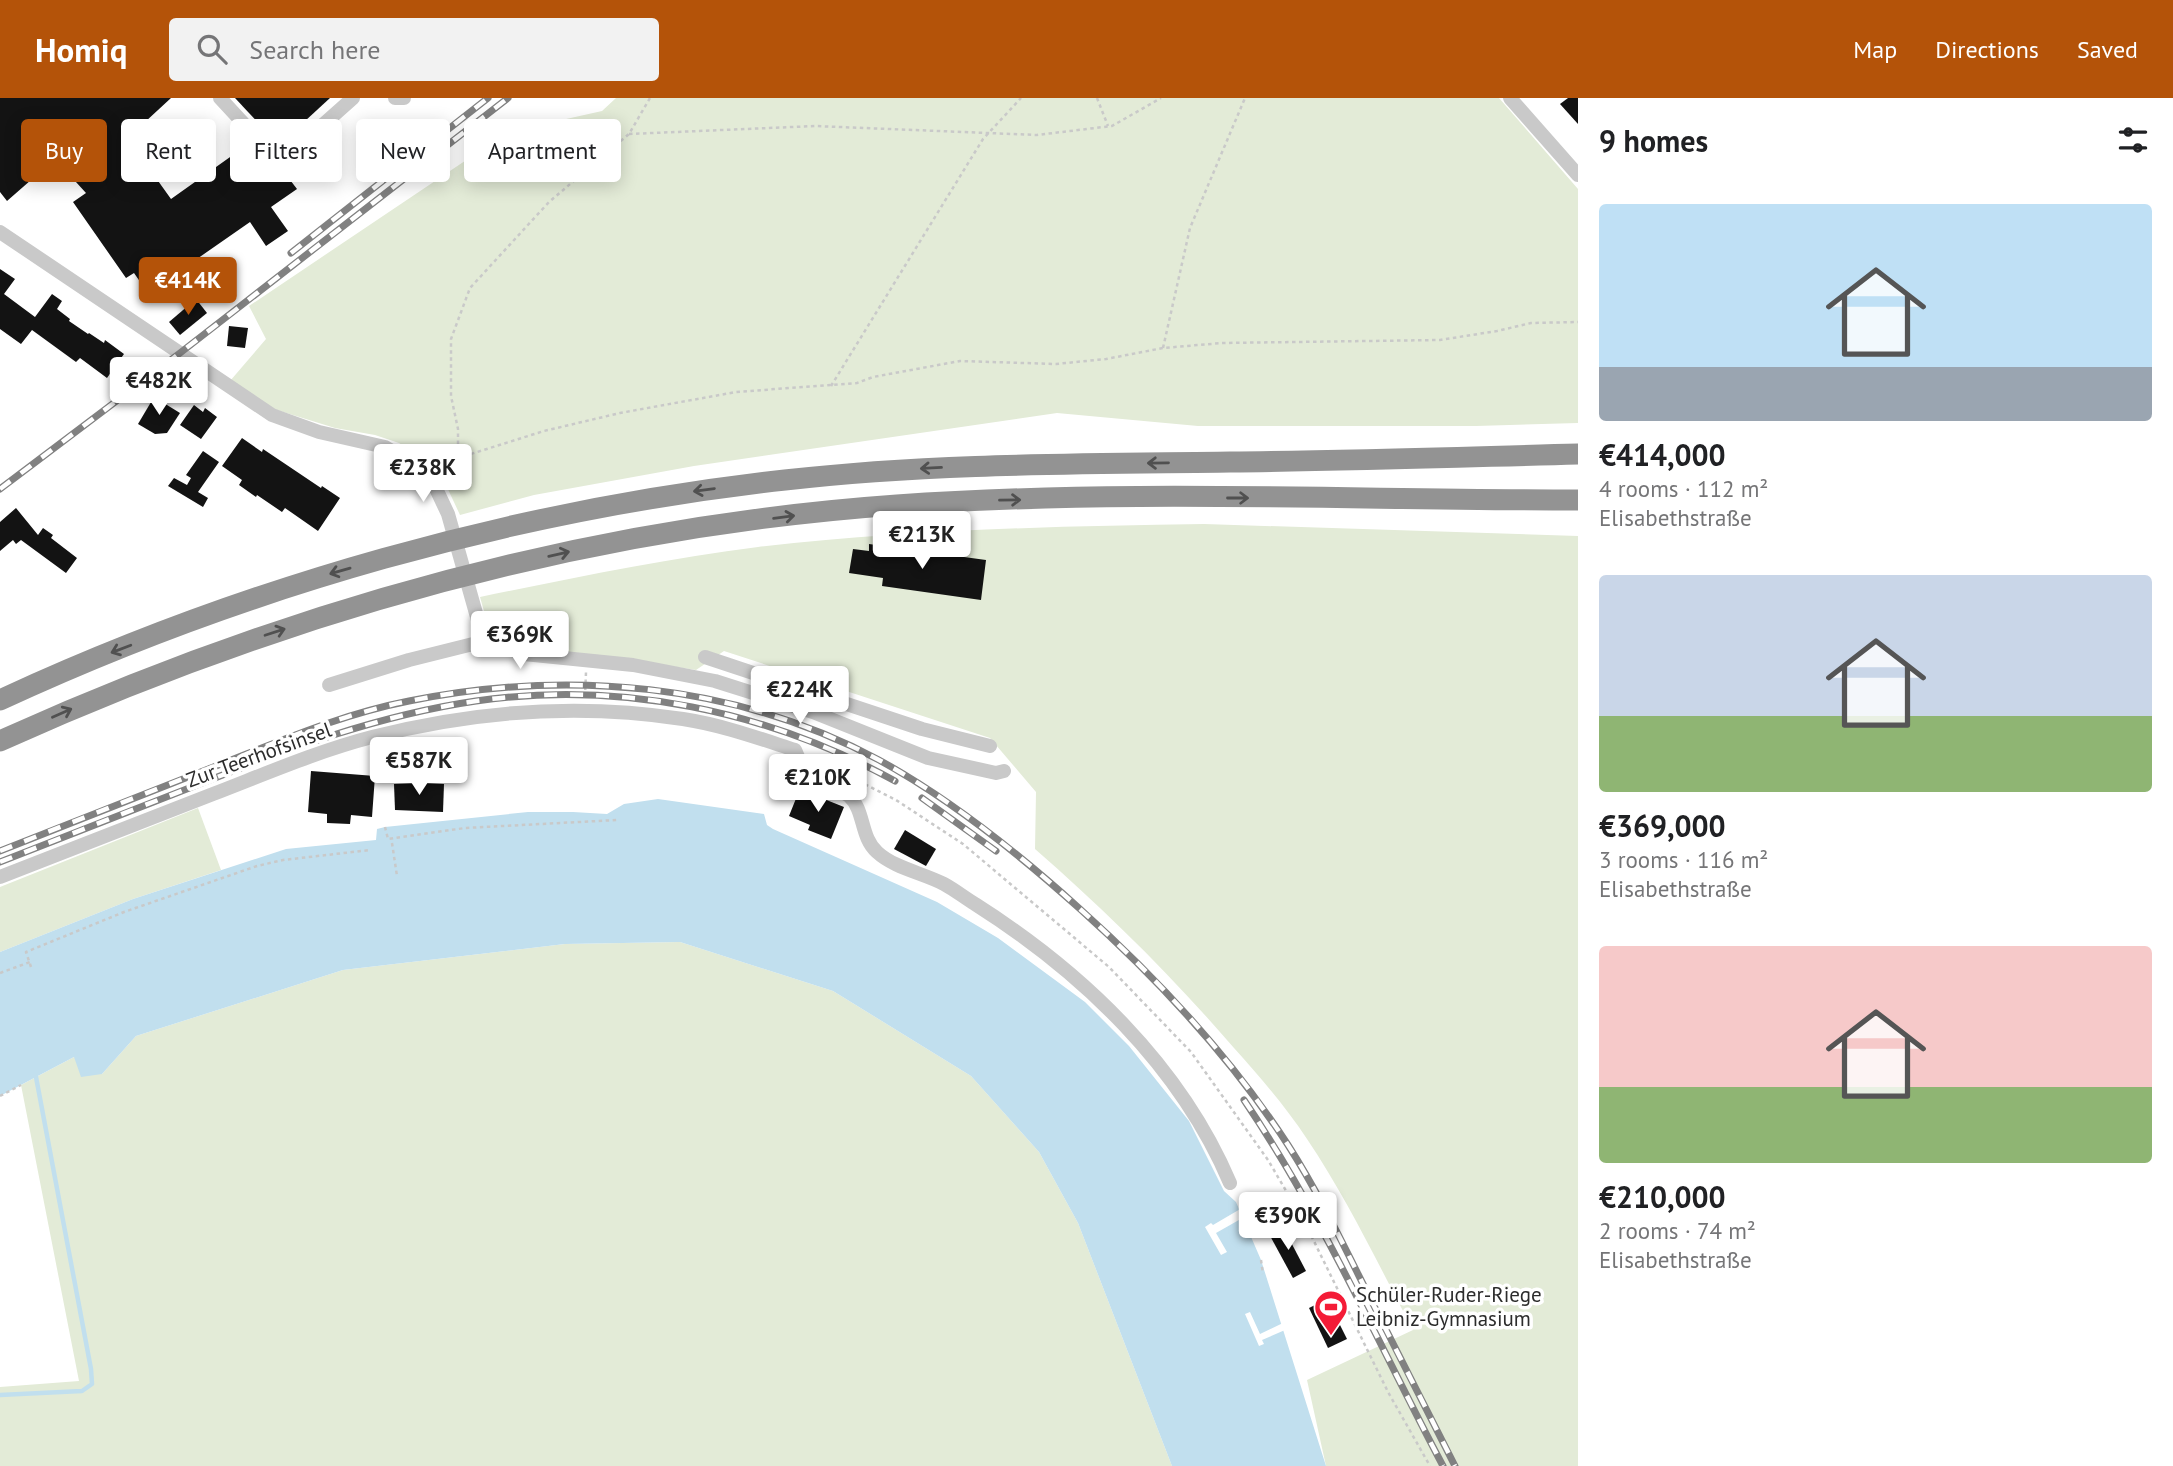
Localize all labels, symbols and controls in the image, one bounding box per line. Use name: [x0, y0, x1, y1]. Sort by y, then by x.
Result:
search box: [169, 18, 659, 81]
text: Homiq: [35, 28, 127, 71]
icon: search: [193, 30, 231, 68]
text: Search here: [249, 33, 380, 66]
text: Map: [1853, 34, 1897, 65]
text: Directions: [1935, 34, 2039, 65]
text: Saved: [2077, 34, 2138, 65]
chip: Buy: [21, 119, 107, 182]
chip: Rent: [121, 119, 216, 182]
chip: Filters: [230, 119, 342, 182]
chip: New: [356, 119, 450, 182]
chip: Apartment: [464, 119, 621, 182]
text: 9 homes: [1599, 121, 1708, 160]
icon: filters: [2114, 121, 2152, 159]
icon: home: [1813, 249, 1939, 375]
pin: €414K: [139, 258, 237, 317]
text: €414K: [155, 265, 221, 294]
pin: €482K: [110, 358, 208, 417]
text: €482K: [126, 365, 192, 394]
text: €414,000: [1599, 435, 1726, 474]
pin: €238K: [374, 444, 472, 504]
text: €238K: [390, 452, 456, 481]
one-way arrow: [1147, 456, 1170, 470]
one-way arrow: [920, 462, 942, 475]
text: 4 rooms · 112 m²: [1599, 474, 1768, 503]
one-way arrow: [693, 484, 716, 497]
one-way arrow: [1226, 491, 1249, 505]
one-way arrow: [999, 493, 1022, 507]
text: Elisabethstraße: [1599, 503, 1752, 532]
one-way arrow: [772, 510, 795, 523]
pin: €213K: [873, 512, 971, 571]
text: €213K: [889, 519, 955, 548]
one-way arrow: [547, 547, 570, 560]
one-way arrow: [330, 566, 352, 579]
pin: €369K: [471, 612, 569, 671]
text: €369K: [487, 619, 553, 648]
icon: home: [1813, 620, 1939, 746]
one-way arrow: [263, 625, 285, 637]
one-way arrow: [110, 643, 132, 656]
pin: €224K: [751, 666, 849, 726]
text: €224K: [767, 674, 833, 703]
one-way arrow: [51, 706, 72, 719]
street label: Zur Teerhofsinsel: [183, 716, 335, 793]
pin: €587K: [370, 738, 468, 797]
text: €587K: [386, 745, 452, 774]
pin: €210K: [769, 754, 867, 814]
text: €210K: [785, 762, 851, 791]
text: €369,000: [1599, 806, 1726, 845]
text: 3 rooms · 116 m²: [1599, 845, 1768, 874]
text: Elisabethstraße: [1599, 874, 1752, 903]
icon: home: [1813, 991, 1939, 1117]
text: €210,000: [1599, 1177, 1726, 1216]
pin: €390K: [1239, 1192, 1337, 1252]
text: €390K: [1255, 1200, 1321, 1229]
text: 2 rooms · 74 m²: [1599, 1216, 1756, 1245]
text: Elisabethstraße: [1599, 1245, 1752, 1274]
place label: Schüler-Ruder-Riege Leibniz-Gymnasium: [1356, 1281, 1542, 1332]
sports icon: Schüler-Ruder-Riege Leibniz-Gymnasium: [1312, 1288, 1350, 1337]

